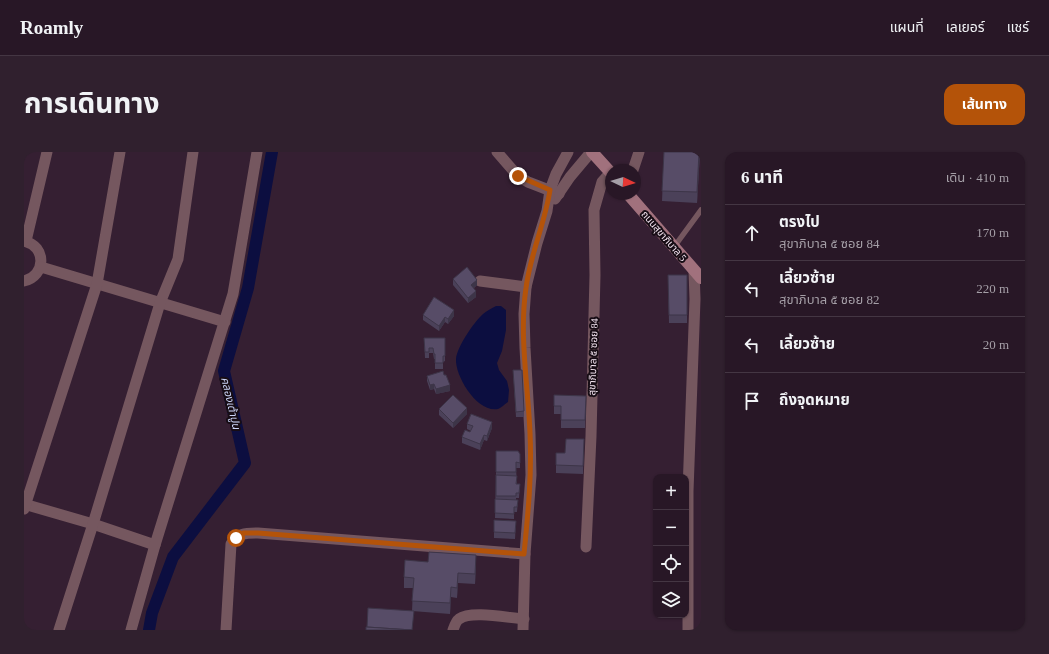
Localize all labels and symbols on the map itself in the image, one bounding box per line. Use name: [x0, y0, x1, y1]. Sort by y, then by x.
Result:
north arrow: [605, 164, 641, 200]
route end: [509, 167, 527, 185]
street label: ถนนสุขาภิบาล 5: [638, 209, 689, 264]
street label: สุขาภิบาล ๕ ซอย 84: [586, 318, 601, 396]
water label: คลองเต้าปูน: [218, 376, 243, 432]
route start: [227, 529, 245, 547]

